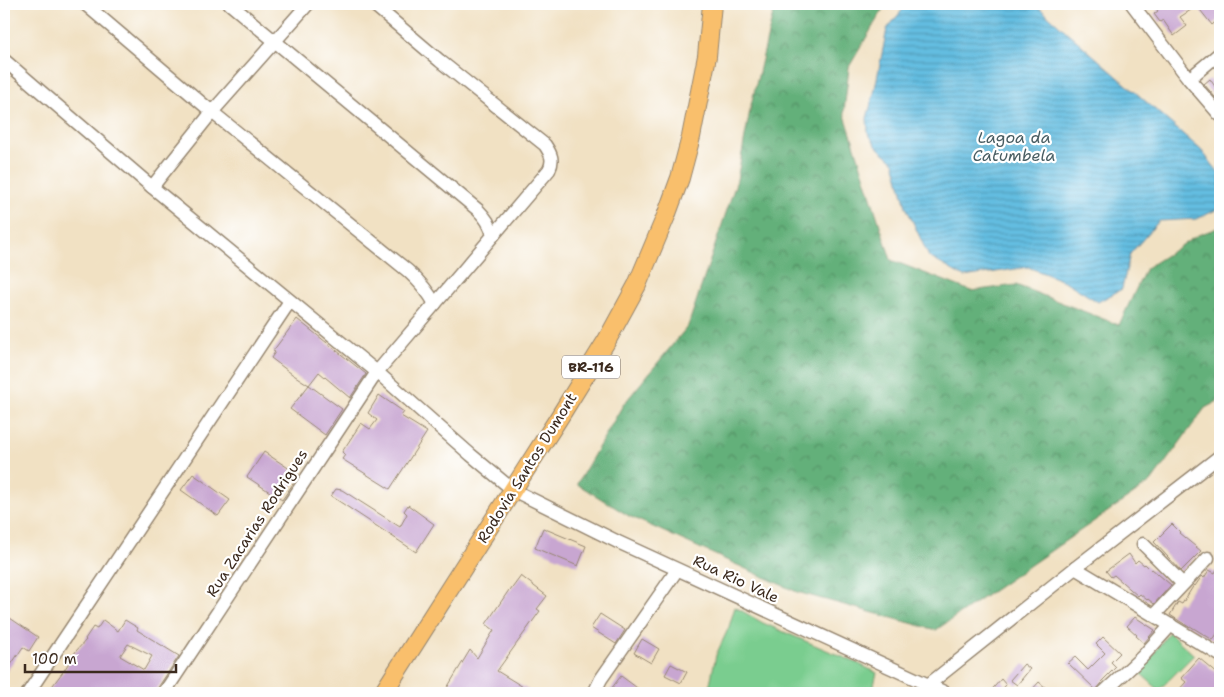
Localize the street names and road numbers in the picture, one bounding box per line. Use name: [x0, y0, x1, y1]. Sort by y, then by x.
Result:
road number: BR-116: [562, 356, 620, 378]
street label: Rodovia Santos Dumont: [472, 389, 582, 547]
street label: Rua Zacarias Rodrigues: [202, 445, 312, 601]
street label: Rua Rio Vale: [690, 550, 782, 608]

